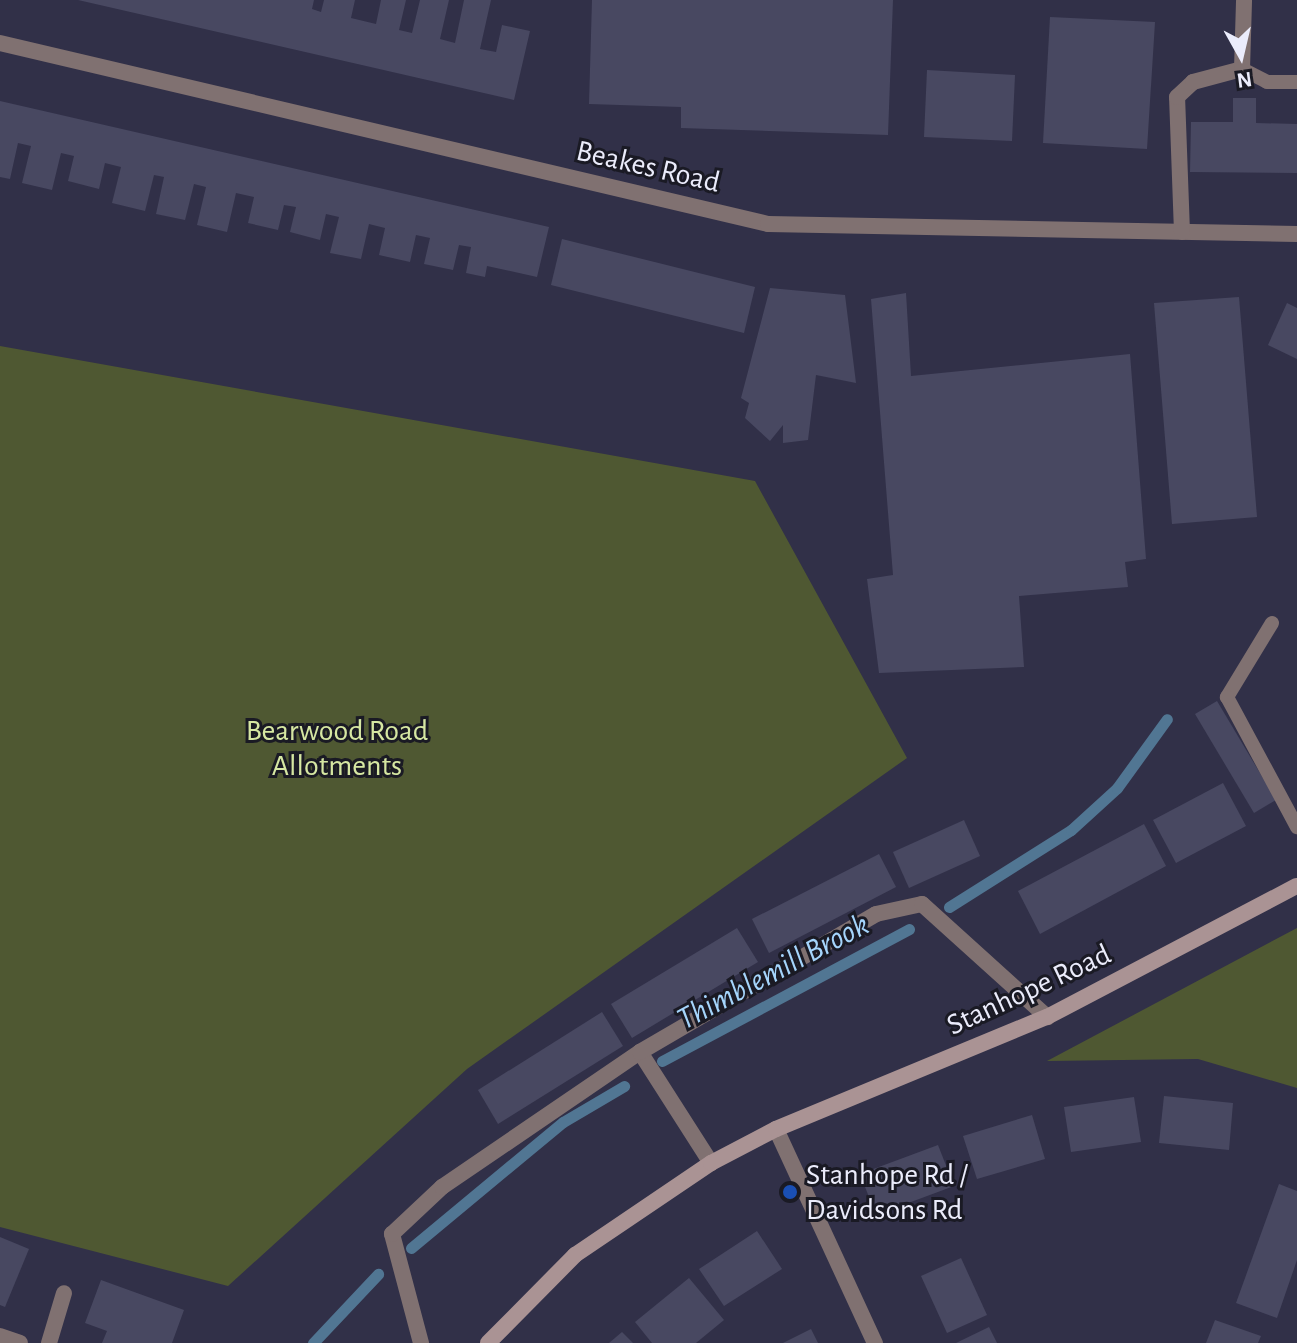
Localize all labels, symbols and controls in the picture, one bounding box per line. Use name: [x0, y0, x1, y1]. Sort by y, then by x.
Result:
north arrow: [1201, 16, 1281, 96]
text: N: [1235, 68, 1253, 92]
street label: Beakes Road: [573, 133, 723, 201]
park label: Bearwood Road Allotments: [246, 713, 428, 784]
water label: Thimblemill Brook: [670, 905, 876, 1039]
street label: Stanhope Road: [941, 936, 1117, 1044]
place label: Stanhope Rd / Davidsons Rd: [806, 1157, 968, 1228]
marker: Stanhope Rd / Davidsons Rd: [781, 1183, 799, 1201]

